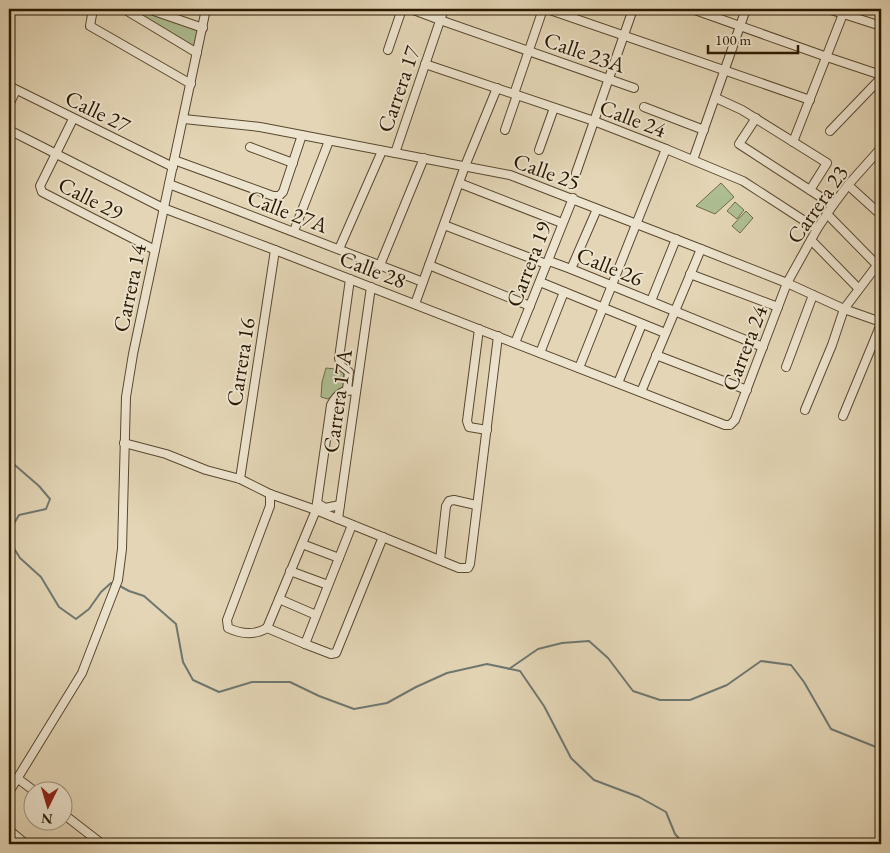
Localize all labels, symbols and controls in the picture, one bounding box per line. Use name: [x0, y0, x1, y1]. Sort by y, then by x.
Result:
scale bar: [708, 22, 798, 54]
street label: Calle 23A: [540, 25, 630, 80]
text: 100 m: [715, 30, 752, 49]
street label: Carrera 17: [370, 42, 427, 136]
street label: Calle 27: [60, 83, 136, 140]
street label: Calle 24: [595, 93, 671, 145]
street label: Calle 25: [509, 146, 584, 197]
street label: Carrera 23: [780, 159, 855, 249]
street label: Calle 29: [53, 170, 129, 227]
street label: Calle 27A: [243, 183, 333, 240]
street label: Carrera 19: [499, 217, 558, 311]
street label: Calle 26: [572, 240, 648, 293]
street label: Carrera 14: [106, 241, 153, 335]
street label: Calle 28: [335, 244, 410, 295]
street label: Carrera 24: [715, 301, 774, 395]
street label: Carrera 16: [219, 315, 262, 408]
street label: Carrera 17A: [316, 347, 359, 455]
north arrow: [22, 780, 72, 830]
text: N: [40, 809, 53, 828]

